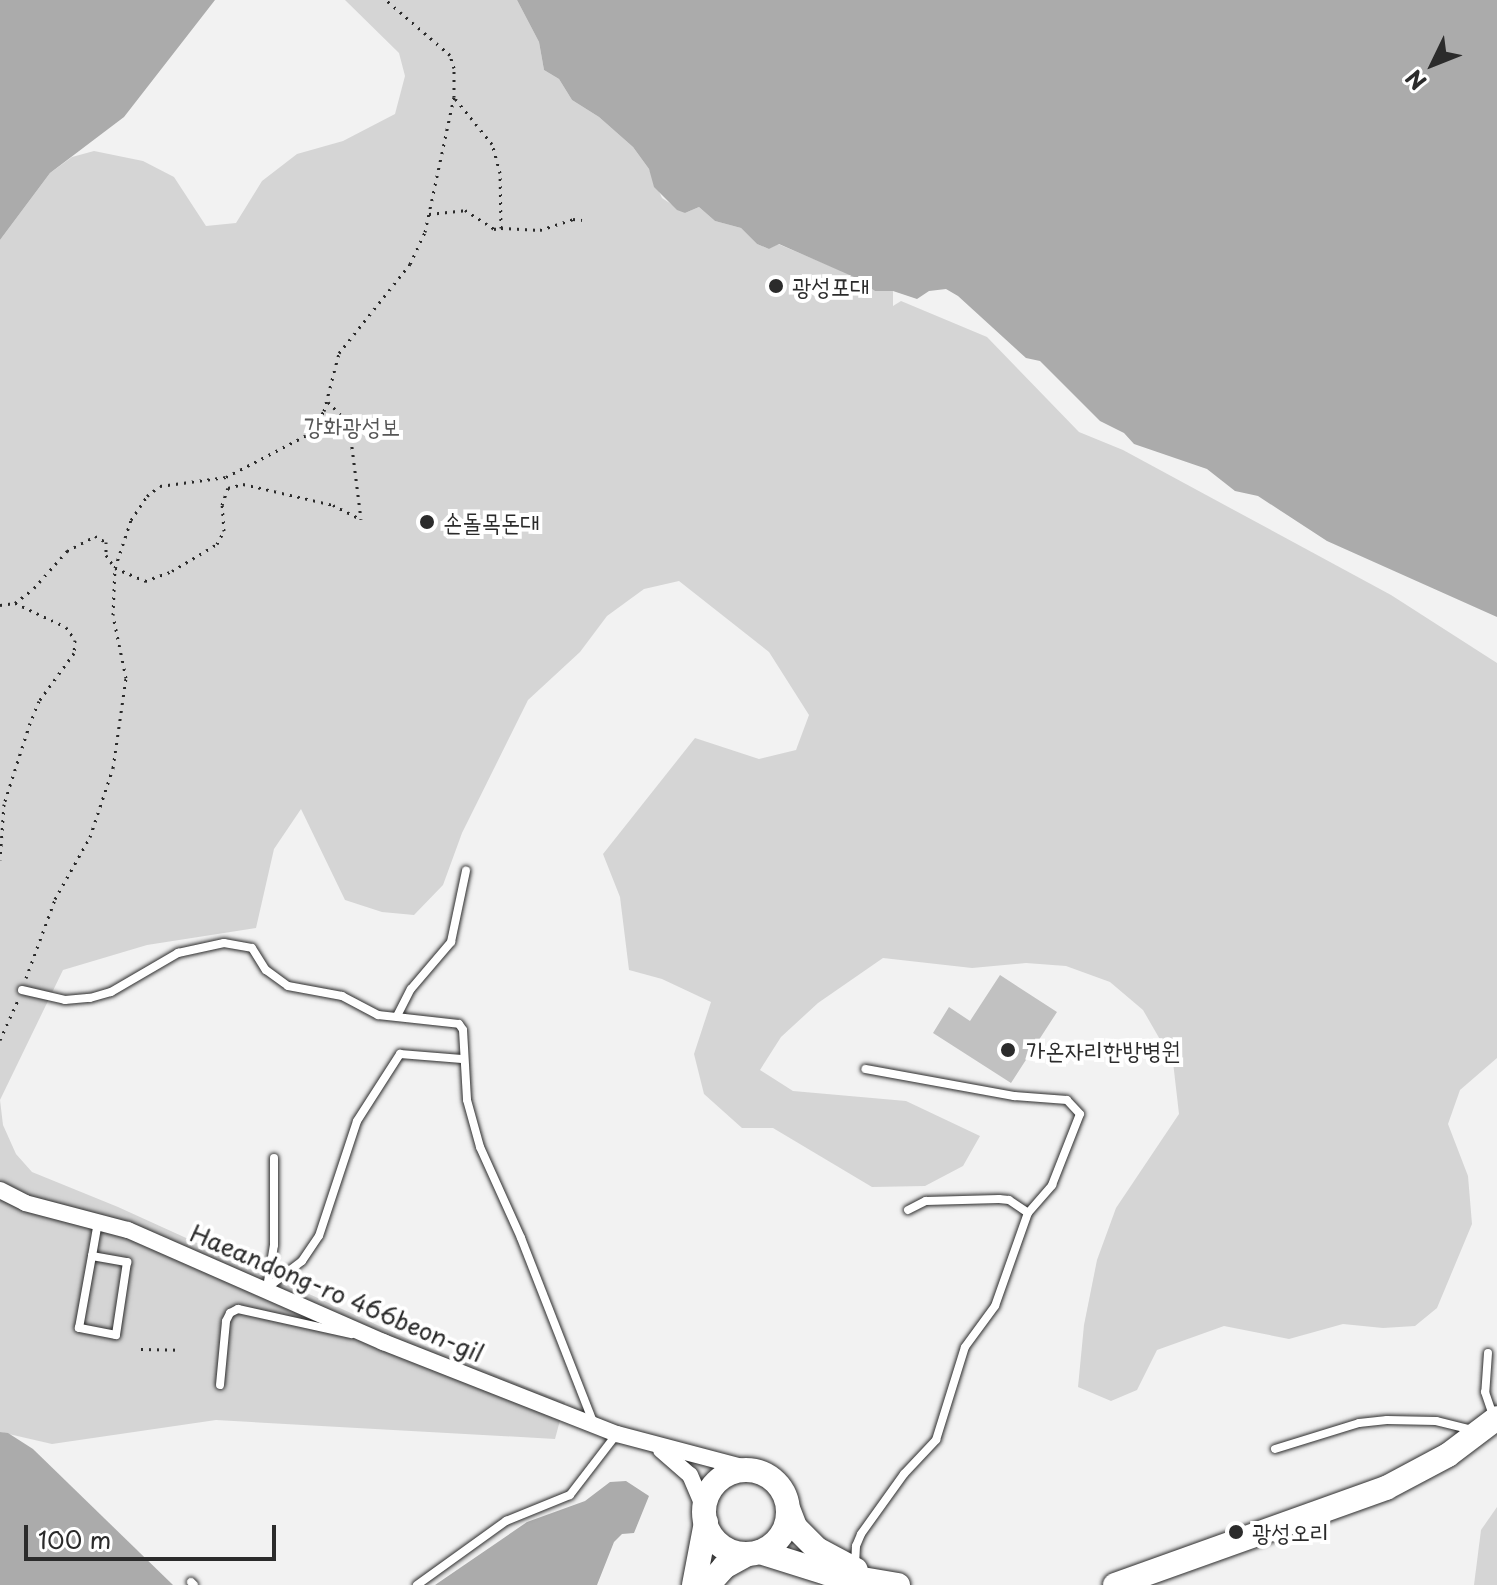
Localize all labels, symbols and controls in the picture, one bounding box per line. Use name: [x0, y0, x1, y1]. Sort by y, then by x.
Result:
north arrow: [1393, 24, 1473, 104]
text: N: [1397, 63, 1433, 98]
place label: 광성포대: [792, 272, 869, 300]
marker: 광성포대: [767, 277, 785, 295]
park label: 강화광성보: [304, 412, 400, 440]
place label: 손돌목돈대: [443, 508, 540, 536]
marker: 손돌목돈대: [418, 513, 436, 531]
place label: 가온자리한방병원: [1026, 1036, 1180, 1064]
marker: 가온자리한방병원: [997, 1039, 1019, 1061]
street label: Haeandong-ro 466beon-gil: [186, 1218, 488, 1368]
scale bar: [28, 1509, 280, 1559]
place label: 광성오리: [1252, 1518, 1329, 1546]
text: 100 m: [38, 1521, 111, 1557]
marker: 광성오리: [1227, 1523, 1245, 1541]

